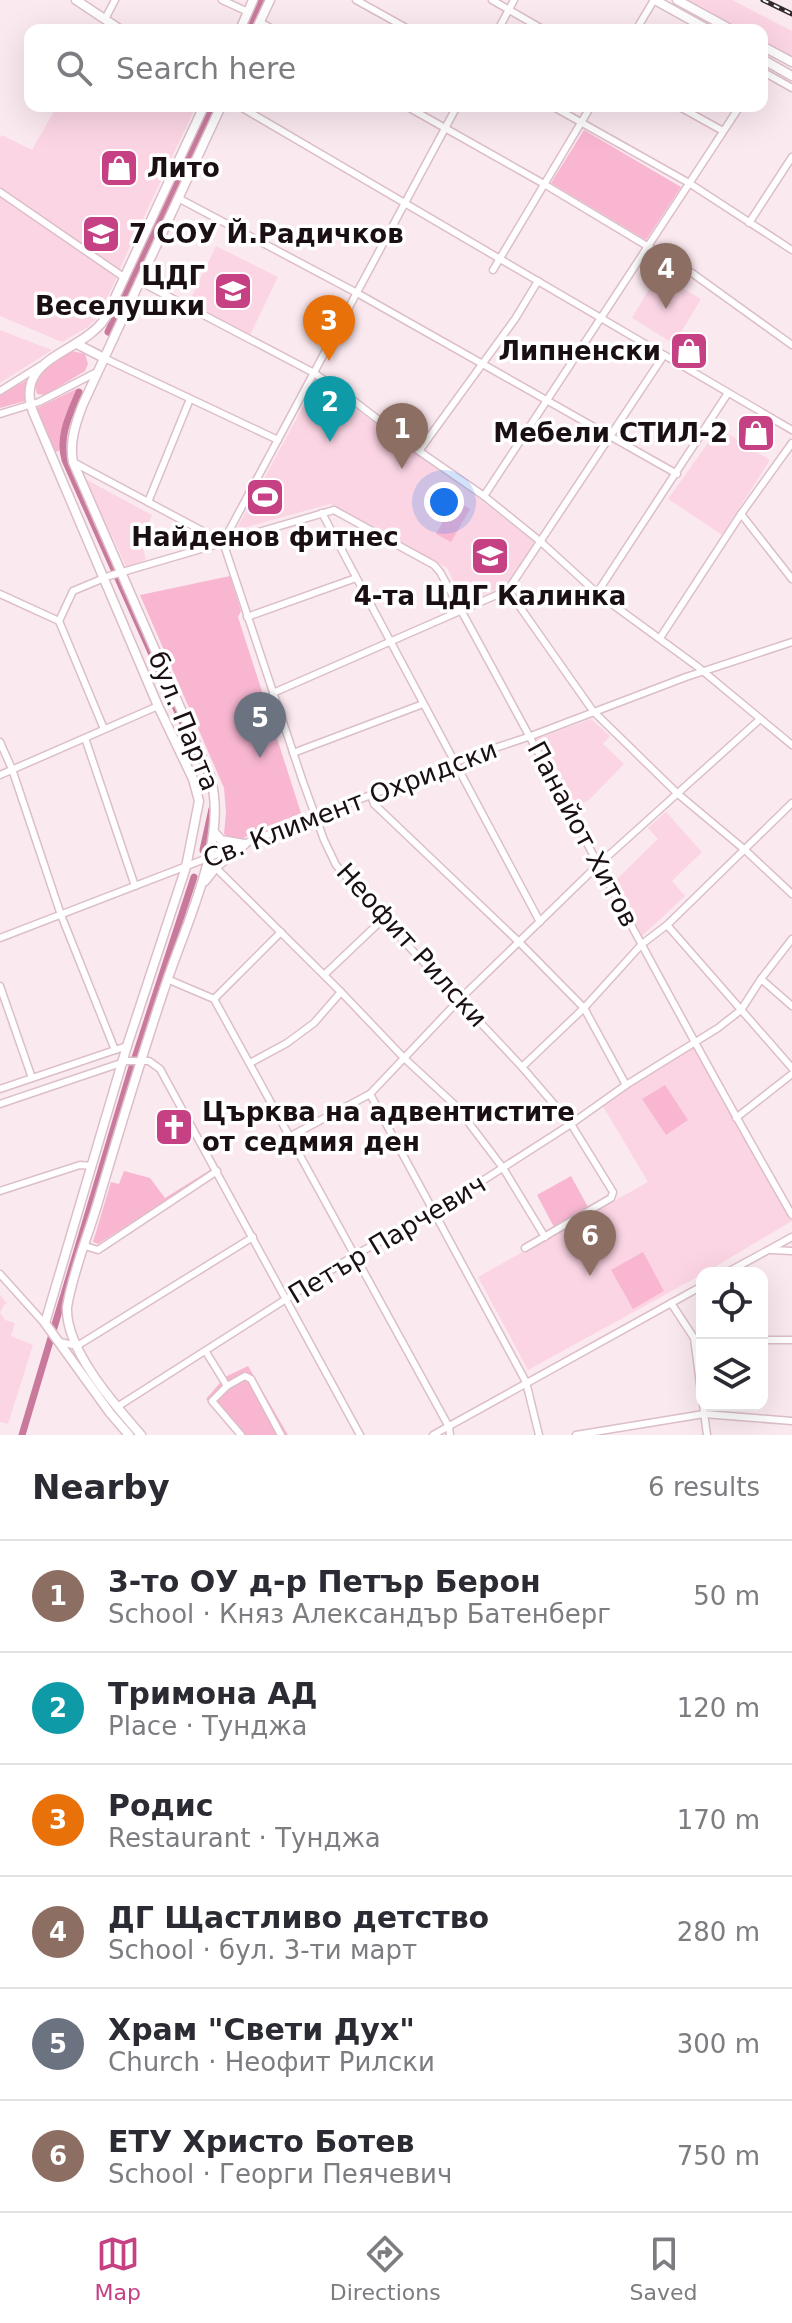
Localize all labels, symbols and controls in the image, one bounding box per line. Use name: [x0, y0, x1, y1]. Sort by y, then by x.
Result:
search box: [24, 24, 768, 112]
icon: search: [52, 46, 96, 90]
text: Search here: [116, 51, 296, 86]
shop icon: Лито: [98, 147, 140, 189]
place label: Лито: [147, 153, 220, 183]
school or university icon: 7 СОУ Й.Радичков: [80, 213, 122, 255]
place label: 7 СОУ Й.Радичков: [129, 218, 404, 249]
pin: 4: [640, 243, 692, 309]
place label: ЦДГ Веселушки: [35, 261, 205, 321]
school or university icon: ЦДГ Веселушки: [212, 270, 254, 312]
pin: 3: [303, 295, 355, 361]
shop icon: Липненски: [668, 330, 710, 372]
place label: Липненски: [498, 336, 661, 366]
pin: 2: [304, 376, 356, 442]
pin: 1: [376, 403, 428, 469]
shop icon: Мебели СТИЛ-2: [735, 412, 777, 454]
place label: Мебели СТИЛ-2: [493, 418, 728, 448]
sports icon: Найденов фитнес: [244, 476, 286, 518]
your location: [424, 482, 464, 522]
place label: Найденов фитнес: [131, 522, 399, 552]
school or university icon: 4-та ЦДГ Калинка: [469, 535, 511, 577]
place label: 4-та ЦДГ Калинка: [354, 581, 626, 611]
street label: бул. Парта: [142, 647, 226, 795]
pin: 5: [234, 692, 286, 758]
street label: Св. Климент Охридски: [199, 734, 501, 874]
street label: Панайот Хитов: [521, 736, 645, 932]
street label: Неофит Рилски: [331, 857, 493, 1033]
place label: Църква на адвентистите от седмия ден: [202, 1097, 575, 1157]
church icon: Църква на адвентистите от седмия ден: [153, 1106, 195, 1148]
street label: Петър Парчевич: [283, 1168, 491, 1310]
pin: 6: [564, 1210, 616, 1276]
map controls: [696, 1267, 768, 1411]
button: locate: [696, 1267, 768, 1339]
button: layers: [696, 1339, 768, 1411]
text: Nearby: [32, 1467, 170, 1507]
text: 6 results: [648, 1472, 760, 1502]
text: 3-то ОУ д-р Петър Берон: [108, 1564, 541, 1599]
text: 1: [49, 1581, 67, 1611]
text: 50 m: [693, 1581, 760, 1611]
text: School · Княз Александър Батенберг: [108, 1599, 611, 1629]
text: Тримона АД: [108, 1676, 317, 1711]
text: 2: [49, 1693, 67, 1723]
text: 120 m: [677, 1693, 760, 1723]
text: Place · Тунджа: [108, 1711, 308, 1741]
text: Родис: [108, 1788, 214, 1823]
text: 3: [49, 1805, 67, 1835]
text: 170 m: [677, 1805, 760, 1835]
text: Restaurant · Тунджа: [108, 1823, 381, 1853]
text: ДГ Щастливо детство: [108, 1900, 489, 1935]
text: 4: [49, 1917, 67, 1947]
text: 280 m: [677, 1917, 760, 1947]
text: School · бул. 3-ти март: [108, 1935, 417, 1965]
text: Храм "Свети Дух": [108, 2012, 415, 2047]
text: 5: [49, 2029, 67, 2059]
text: 300 m: [677, 2029, 760, 2059]
text: Church · Неофит Рилски: [108, 2047, 435, 2077]
text: ЕТУ Христо Ботев: [108, 2124, 415, 2159]
text: 6: [49, 2141, 67, 2171]
text: 750 m: [677, 2141, 760, 2171]
text: School · Георги Пеячевич: [108, 2159, 452, 2189]
tab: Map: [94, 2232, 141, 2305]
tab: Directions: [330, 2232, 441, 2305]
tab: Saved: [630, 2232, 698, 2305]

